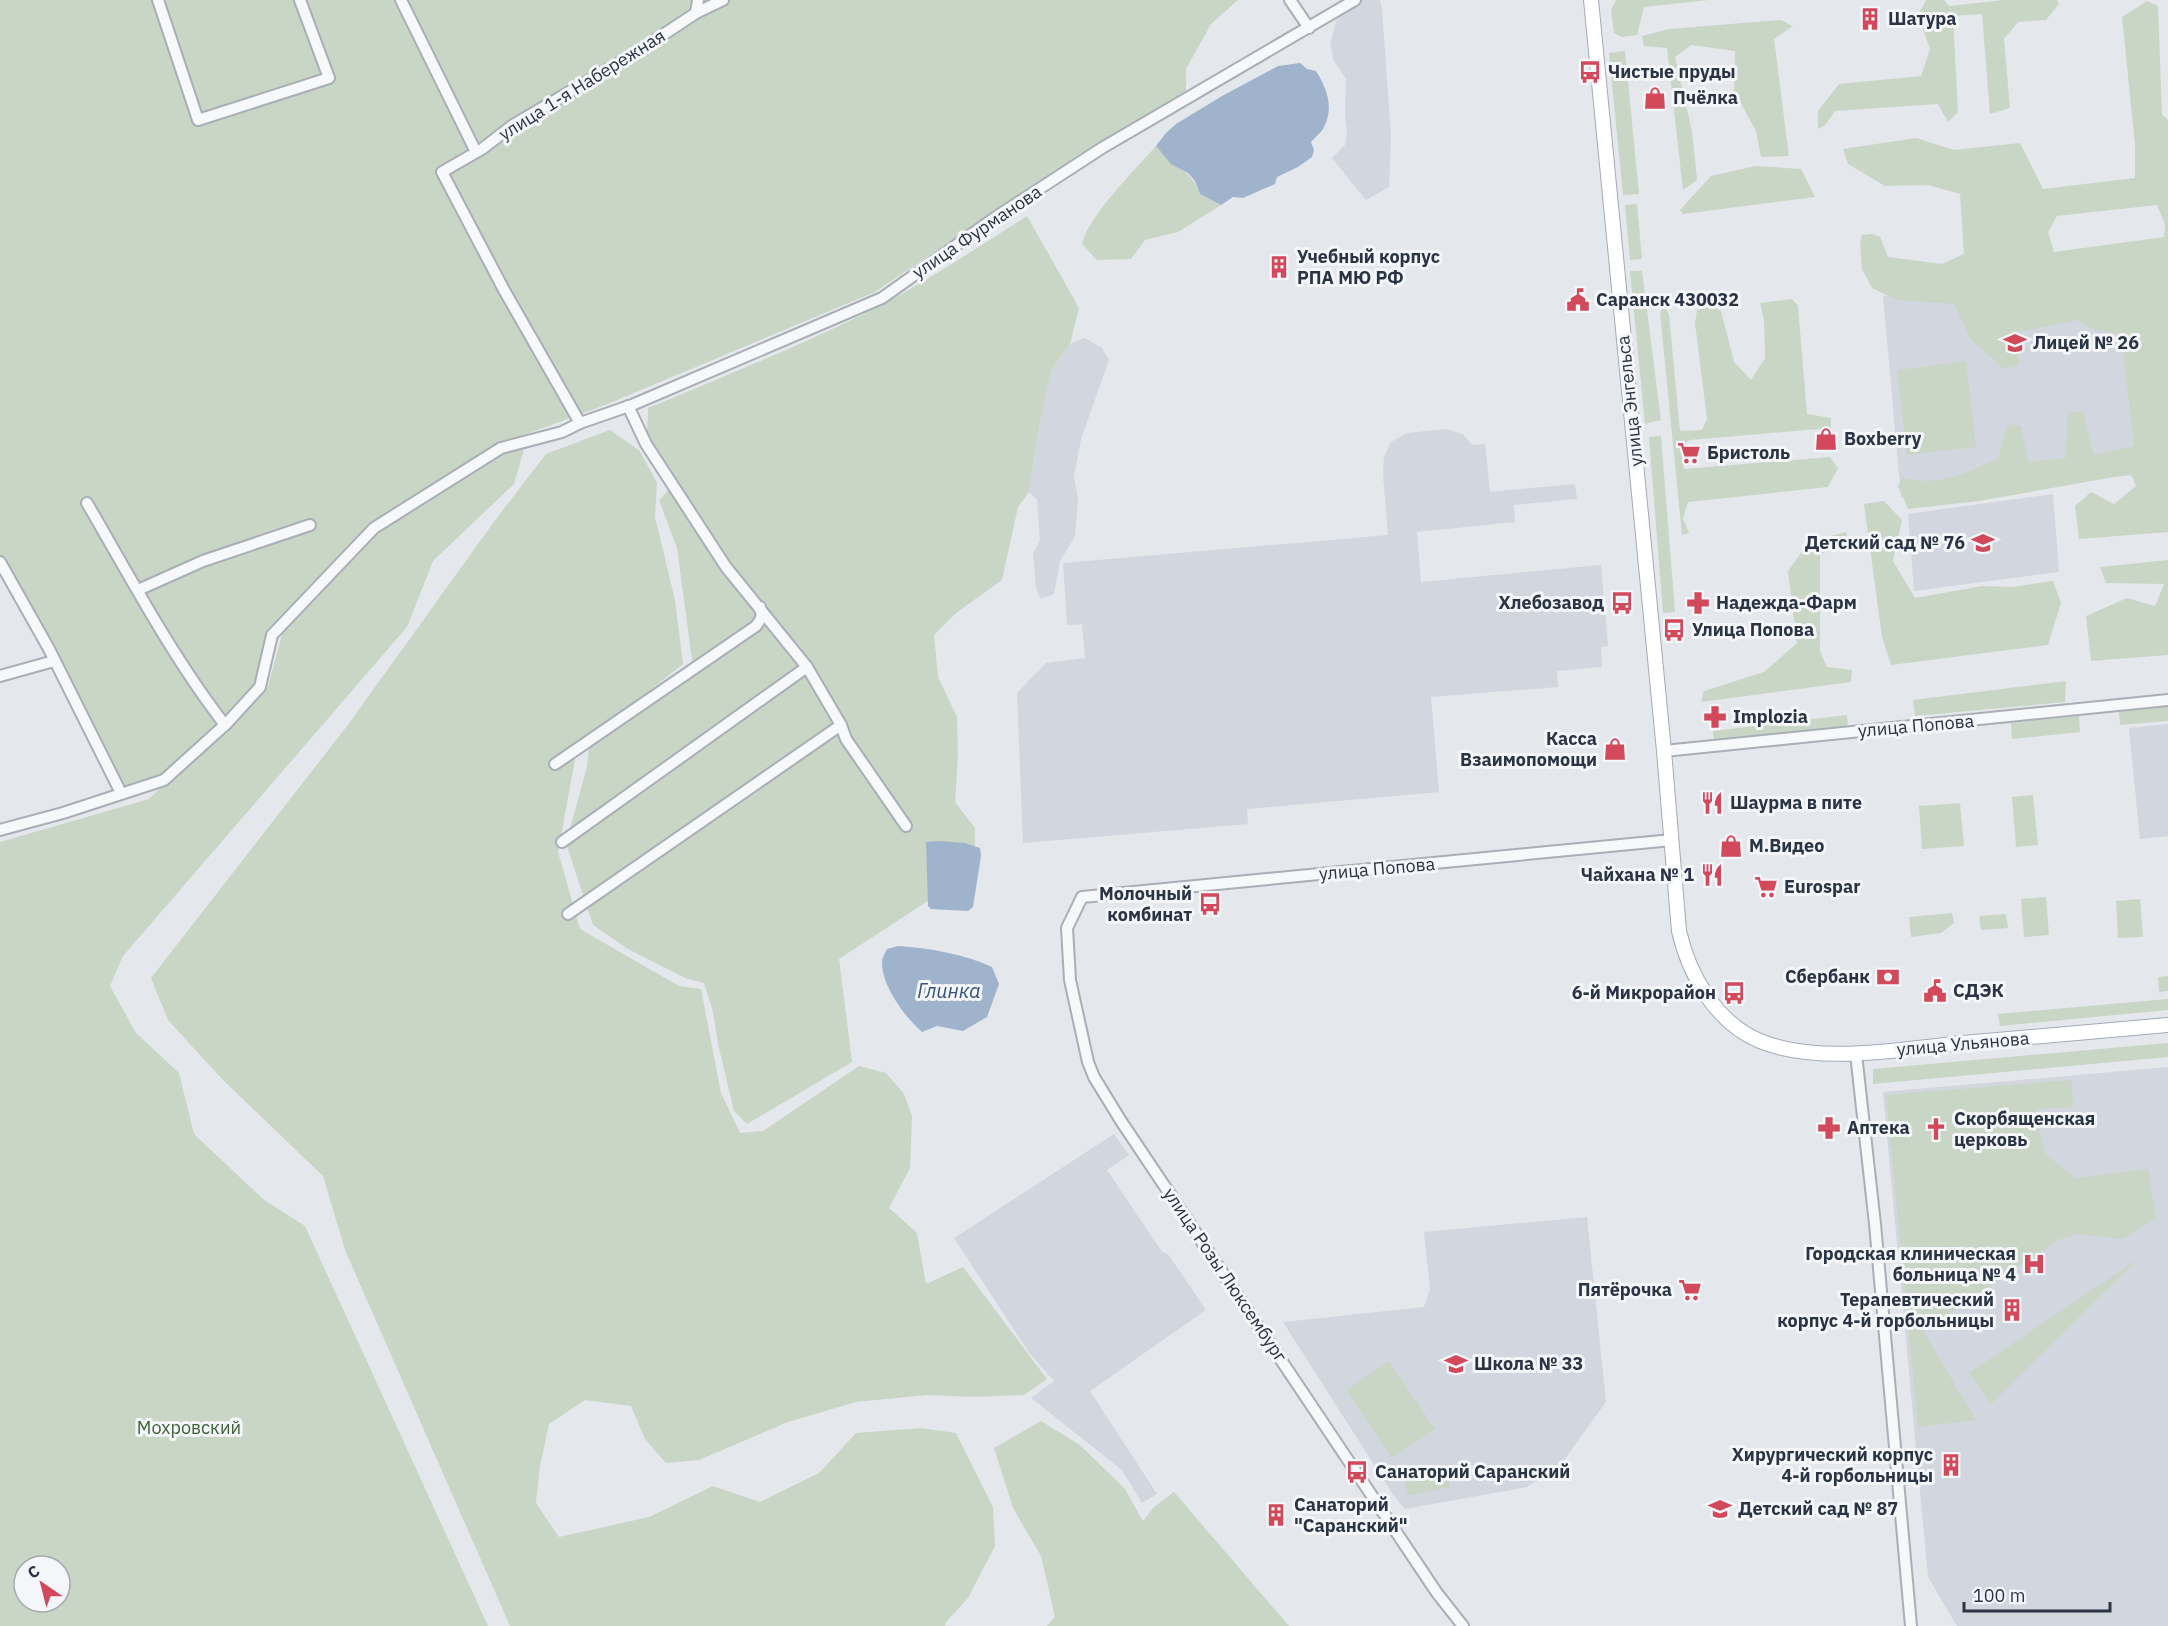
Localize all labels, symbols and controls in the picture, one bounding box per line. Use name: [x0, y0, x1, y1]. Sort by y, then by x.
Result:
building icon: Шатура: [1857, 6, 1883, 32]
place label: Шатура: [1888, 7, 1956, 30]
street label: улица 1-я Набережная: [494, 24, 669, 145]
bus stop icon: Чистые пруды: [1577, 59, 1603, 85]
place label: Чистые пруды: [1608, 60, 1736, 83]
shop icon: Пчёлка: [1642, 85, 1668, 111]
place label: Пчёлка: [1673, 86, 1738, 109]
street label: улица Фурманова: [908, 180, 1046, 283]
place label: Учебный корпус РПА МЮ РФ: [1297, 245, 1440, 289]
building icon: Учебный корпус РПА МЮ РФ: [1266, 254, 1292, 280]
public building icon: Саранск 430032: [1565, 287, 1591, 313]
place label: Саранск 430032: [1596, 288, 1739, 311]
school or university icon: Лицей № 26: [2002, 330, 2028, 356]
place label: Лицей № 26: [2033, 331, 2139, 354]
street label: улица Энгельса: [1611, 334, 1648, 468]
shop icon: Boxberry: [1813, 426, 1839, 452]
place label: Boxberry: [1844, 427, 1922, 450]
supermarket icon: Бристоль: [1676, 440, 1702, 466]
place label: Бристоль: [1707, 441, 1790, 464]
school or university icon: Детский сад № 76: [1970, 530, 1996, 556]
place label: Детский сад № 76: [1805, 531, 1965, 554]
bus stop icon: Хлебозавод: [1609, 590, 1635, 616]
pharmacy icon: Надежда-Фарм: [1685, 590, 1711, 616]
place label: Хлебозавод: [1498, 591, 1604, 614]
place label: Надежда-Фарм: [1716, 591, 1857, 614]
bus stop icon: Улица Попова: [1661, 617, 1687, 643]
place label: Улица Попова: [1692, 618, 1814, 641]
pharmacy icon: Implozia: [1702, 704, 1728, 730]
place label: Implozia: [1733, 705, 1808, 728]
street label: улица Попова: [1857, 709, 1975, 742]
place label: Касса Взаимопомощи: [1460, 727, 1597, 771]
shop icon: Касса Взаимопомощи: [1602, 736, 1628, 762]
restaurant icon: Шаурма в пите: [1699, 790, 1725, 816]
place label: Шаурма в пите: [1730, 791, 1862, 814]
shop icon: М.Видео: [1718, 833, 1744, 859]
place label: М.Видео: [1749, 834, 1824, 857]
street label: улица Попова: [1318, 852, 1436, 885]
restaurant icon: Чайхана № 1: [1699, 862, 1725, 888]
place label: Чайхана № 1: [1581, 863, 1694, 886]
supermarket icon: Eurospar: [1753, 874, 1779, 900]
place label: Eurospar: [1784, 875, 1861, 898]
place label: Молочный комбинат: [1099, 882, 1192, 926]
bus stop icon: Молочный комбинат: [1197, 891, 1223, 917]
bank icon: Сбербанк: [1875, 964, 1901, 990]
place label: Сбербанк: [1785, 965, 1870, 988]
water label: Глинка: [917, 977, 981, 1004]
public building icon: СДЭК: [1922, 978, 1948, 1004]
place label: СДЭК: [1953, 979, 2004, 1002]
bus stop icon: 6-й Микрорайон: [1721, 980, 1747, 1006]
place label: 6-й Микрорайон: [1572, 981, 1716, 1004]
street label: улица Ульянова: [1896, 1026, 2031, 1061]
place label: Скорбященская церковь: [1954, 1107, 2095, 1151]
pharmacy icon: Аптека: [1816, 1115, 1842, 1141]
place label: Аптека: [1847, 1116, 1910, 1139]
church icon: Скорбященская церковь: [1923, 1116, 1949, 1142]
street label: улица Розы Люксембург: [1158, 1183, 1293, 1366]
place label: Городская клиническая больница № 4: [1805, 1242, 2016, 1286]
hospital icon: Городская клиническая больница № 4: [2021, 1251, 2047, 1277]
supermarket icon: Пятёрочка: [1677, 1277, 1703, 1303]
place label: Пятёрочка: [1578, 1278, 1672, 1301]
place label: Терапевтический корпус 4-й горбольницы: [1777, 1288, 1994, 1332]
building icon: Терапевтический корпус 4-й горбольницы: [1999, 1297, 2025, 1323]
school or university icon: Школа № 33: [1443, 1351, 1469, 1377]
place label: Школа № 33: [1474, 1352, 1583, 1375]
park label: Мохровский: [137, 1416, 241, 1439]
place label: Хирургический корпус 4-й горбольницы: [1732, 1443, 1933, 1487]
building icon: Хирургический корпус 4-й горбольницы: [1938, 1452, 1964, 1478]
bus stop icon: Санаторий Саранский: [1344, 1459, 1370, 1485]
place label: Санаторий Саранский: [1375, 1460, 1570, 1483]
place label: Санаторий "Саранский": [1294, 1493, 1408, 1537]
school or university icon: Детский сад № 87: [1707, 1496, 1733, 1522]
place label: Детский сад № 87: [1738, 1497, 1898, 1520]
building icon: Санаторий "Саранский": [1263, 1502, 1289, 1528]
north arrow: [12, 1554, 72, 1614]
text: С: [23, 1561, 43, 1583]
scale bar: [1964, 1575, 2110, 1613]
text: 100 m: [1973, 1584, 2025, 1607]

